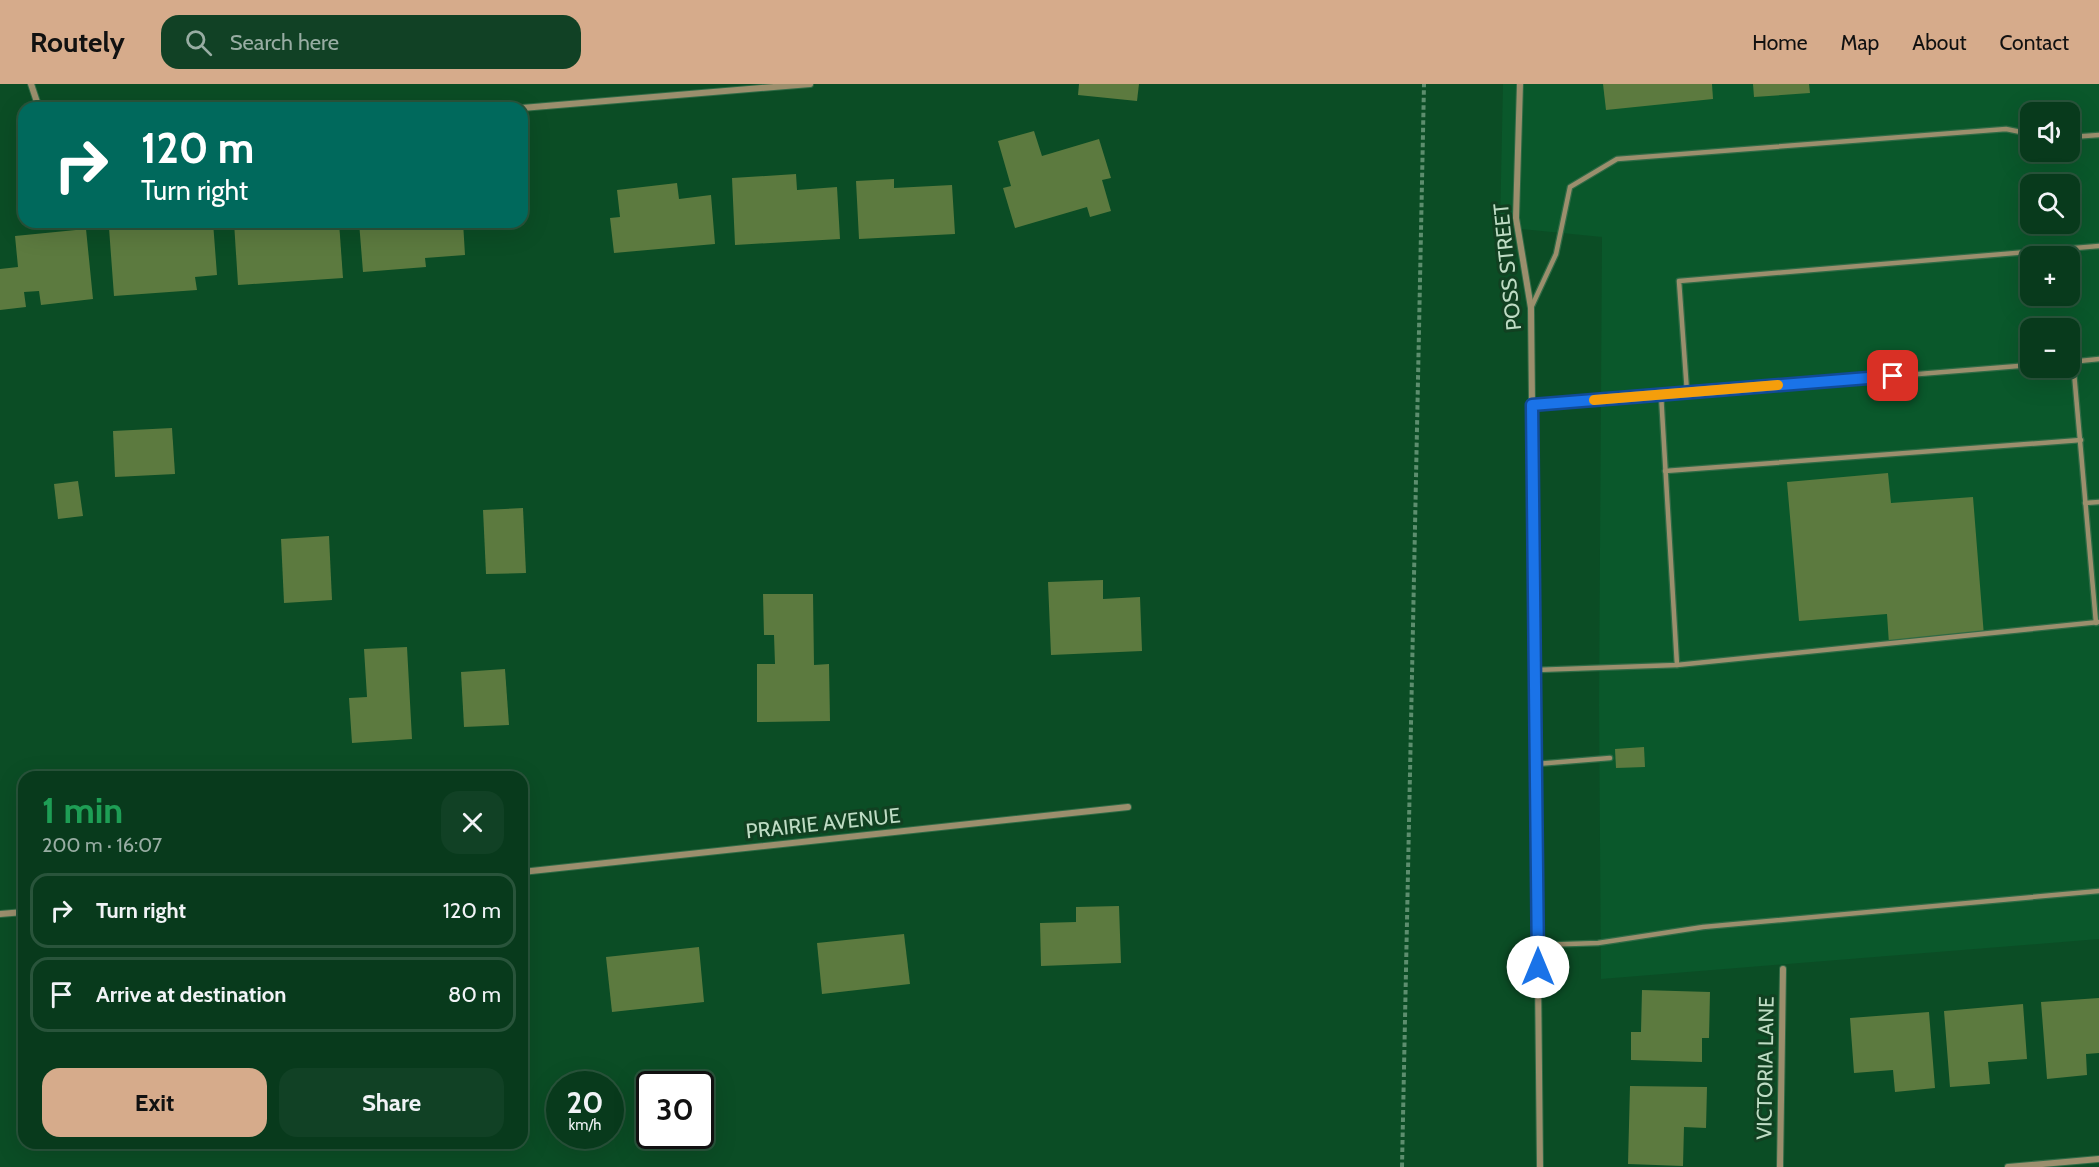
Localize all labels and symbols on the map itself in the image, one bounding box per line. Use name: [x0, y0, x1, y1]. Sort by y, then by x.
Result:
street label: POSS STREET: [1488, 202, 1526, 332]
pin: [1867, 350, 1918, 401]
street label: PRAIRIE AVENUE: [744, 802, 902, 844]
position arrow: [1506, 935, 1570, 999]
street label: VICTORIA LANE: [1751, 996, 1779, 1140]
speed limit sign: 30: [636, 1071, 714, 1149]

